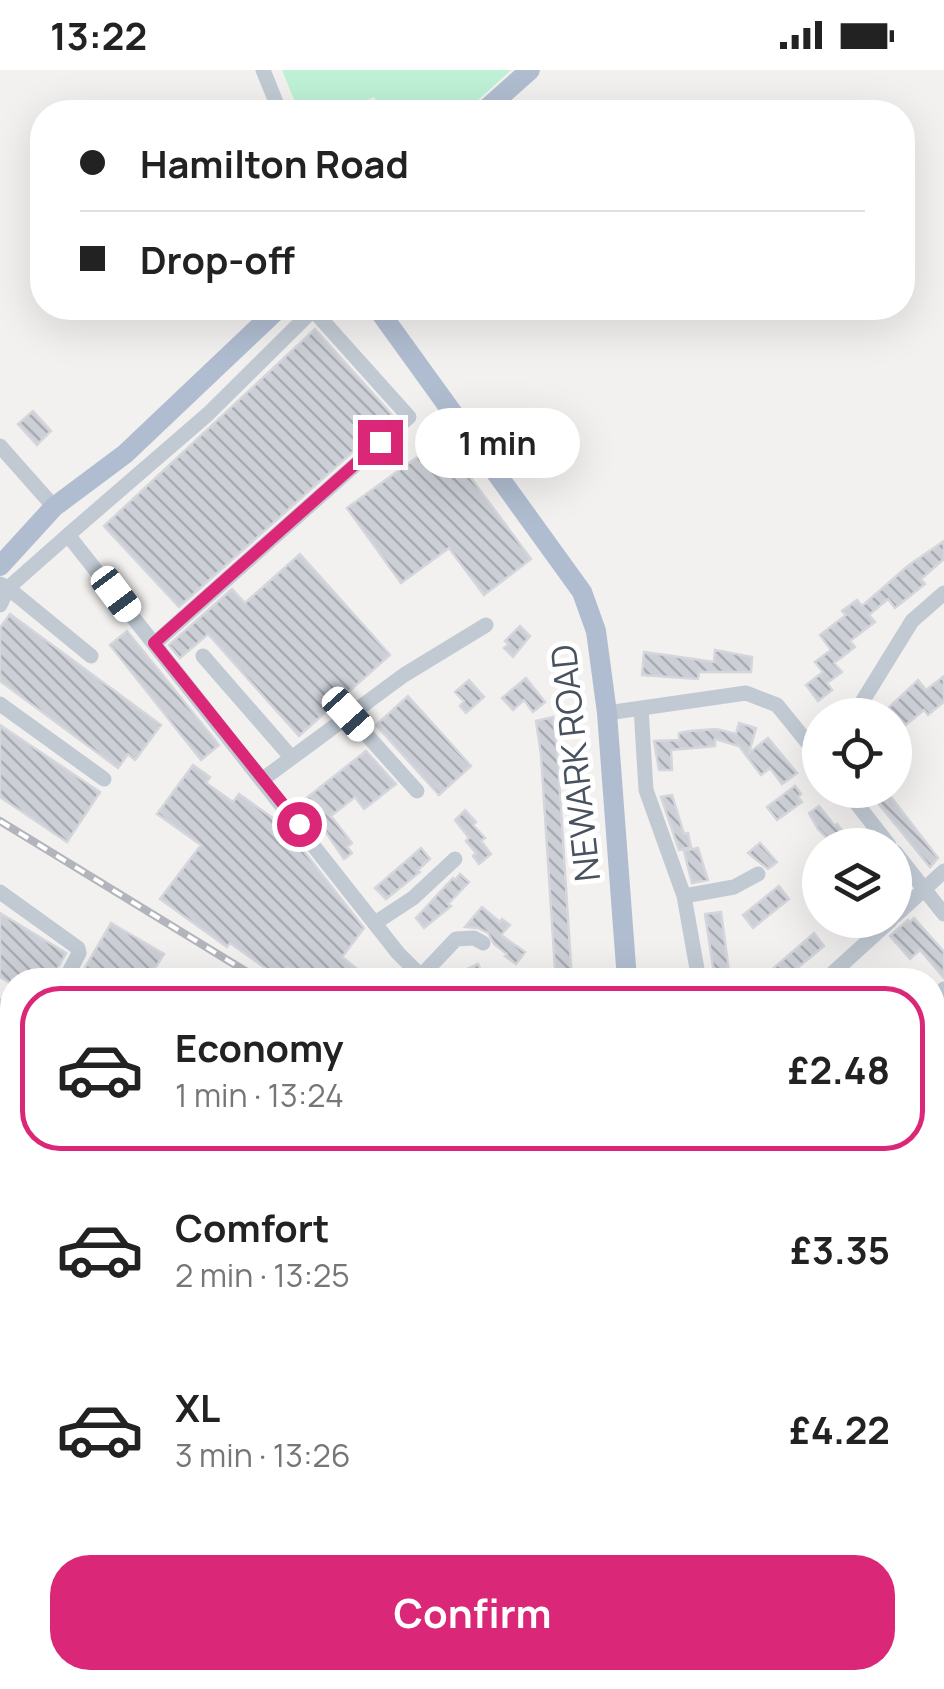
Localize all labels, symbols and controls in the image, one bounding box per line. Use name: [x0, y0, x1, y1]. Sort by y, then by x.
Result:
text: 13:22: [50, 9, 147, 61]
text: Hamilton Road: [140, 137, 409, 189]
text: Drop-off: [140, 233, 295, 285]
callout: 1 min: [415, 407, 580, 477]
route end: [358, 420, 403, 465]
text: 1 min: [458, 421, 537, 465]
car: [86, 561, 146, 627]
street label: NEWARK ROAD: [539, 642, 611, 884]
car: [317, 682, 379, 746]
map controls: [802, 698, 912, 938]
button: locate: [802, 698, 912, 808]
route start: [277, 802, 322, 847]
button: layers: [802, 828, 912, 938]
text: Economy: [175, 1021, 344, 1073]
icon: car: [55, 1024, 145, 1114]
text: £2.48: [788, 1043, 890, 1095]
text: 1 min · 13:24: [175, 1073, 344, 1117]
text: Comfort: [175, 1201, 329, 1253]
icon: car: [55, 1204, 145, 1294]
text: £3.35: [790, 1223, 890, 1275]
text: 2 min · 13:25: [175, 1253, 350, 1297]
text: XL: [175, 1381, 220, 1433]
icon: car: [55, 1384, 145, 1474]
text: £4.22: [789, 1403, 890, 1455]
text: 3 min · 13:26: [175, 1433, 351, 1477]
button: Confirm: [50, 1555, 895, 1670]

